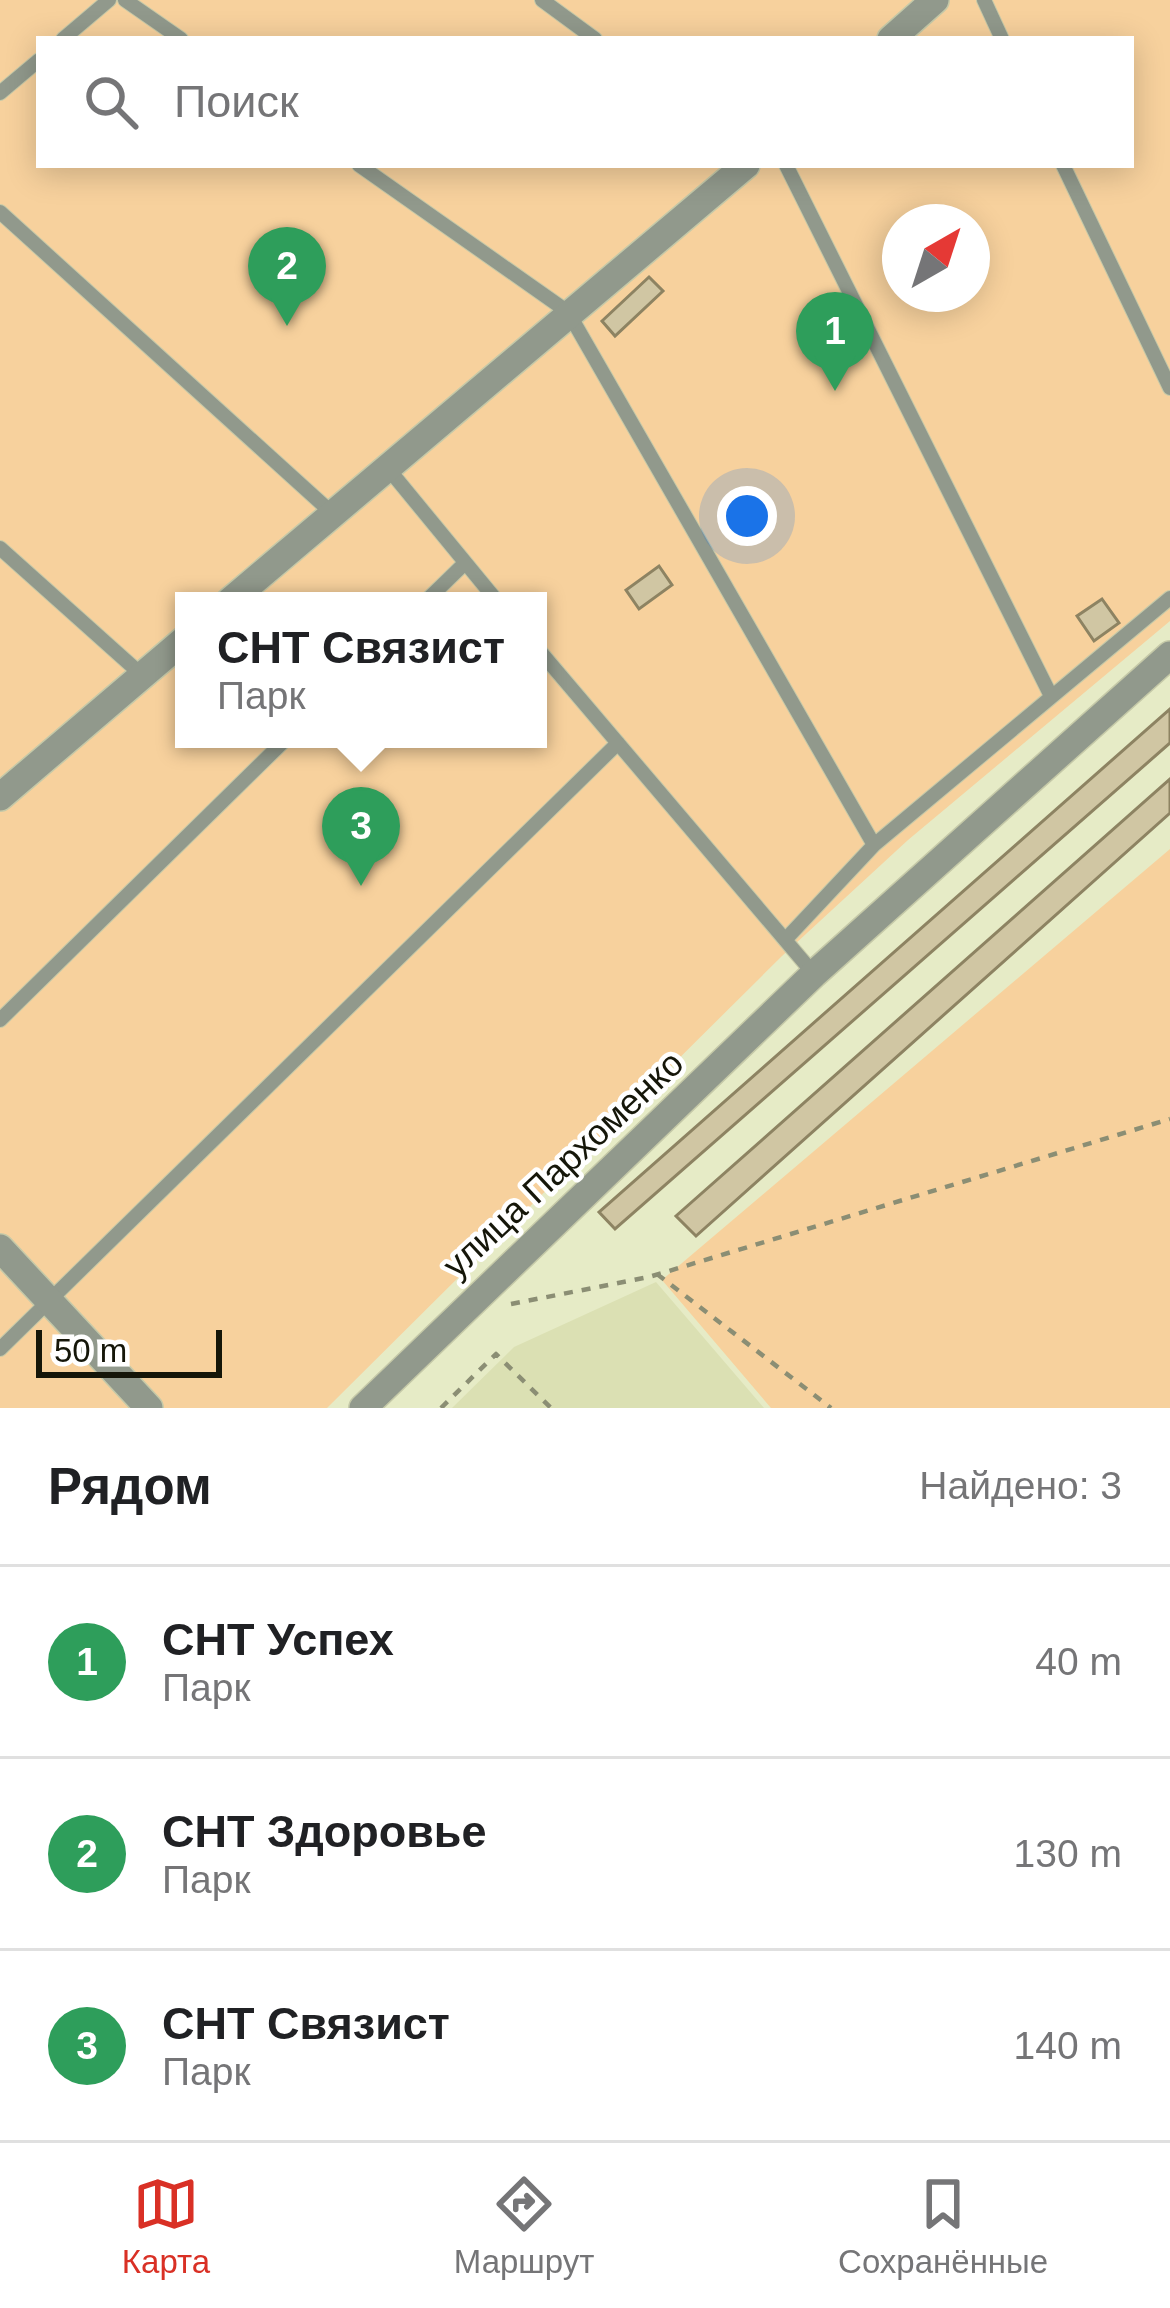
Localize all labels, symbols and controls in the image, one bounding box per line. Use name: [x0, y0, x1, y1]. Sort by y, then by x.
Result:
search box: [36, 36, 1134, 168]
icon: search: [78, 69, 144, 135]
text: Поиск: [174, 76, 299, 127]
north arrow: [882, 204, 990, 312]
pin: 2: [248, 227, 326, 326]
pin: 1: [796, 292, 874, 391]
your location: [717, 486, 777, 546]
popup: [175, 592, 547, 748]
text: СНТ Связист: [217, 622, 505, 673]
text: Парк: [217, 674, 306, 717]
pin: 3: [322, 787, 400, 886]
street label: улица Пархоменко: [435, 1042, 691, 1286]
scale bar: [36, 1324, 222, 1377]
text: 50 m: [54, 1332, 127, 1369]
text: Рядом: [48, 1458, 212, 1515]
text: Найдено: 3: [919, 1464, 1122, 1507]
text: СНТ Успех: [162, 1614, 394, 1665]
text: 1: [76, 1640, 98, 1683]
text: 40 m: [1035, 1640, 1122, 1683]
text: Парк: [162, 1666, 250, 1709]
text: СНТ Здоровье: [162, 1806, 487, 1857]
text: 2: [76, 1832, 98, 1875]
text: 130 m: [1014, 1832, 1122, 1875]
text: Парк: [162, 1858, 250, 1901]
text: СНТ Связист: [162, 1998, 450, 2049]
text: 3: [76, 2024, 98, 2067]
text: 140 m: [1014, 2024, 1122, 2067]
text: Парк: [162, 2050, 250, 2093]
tab: Карта: [122, 2171, 210, 2281]
tab: Маршрут: [454, 2171, 594, 2281]
tab: Сохранённые: [838, 2171, 1048, 2281]

